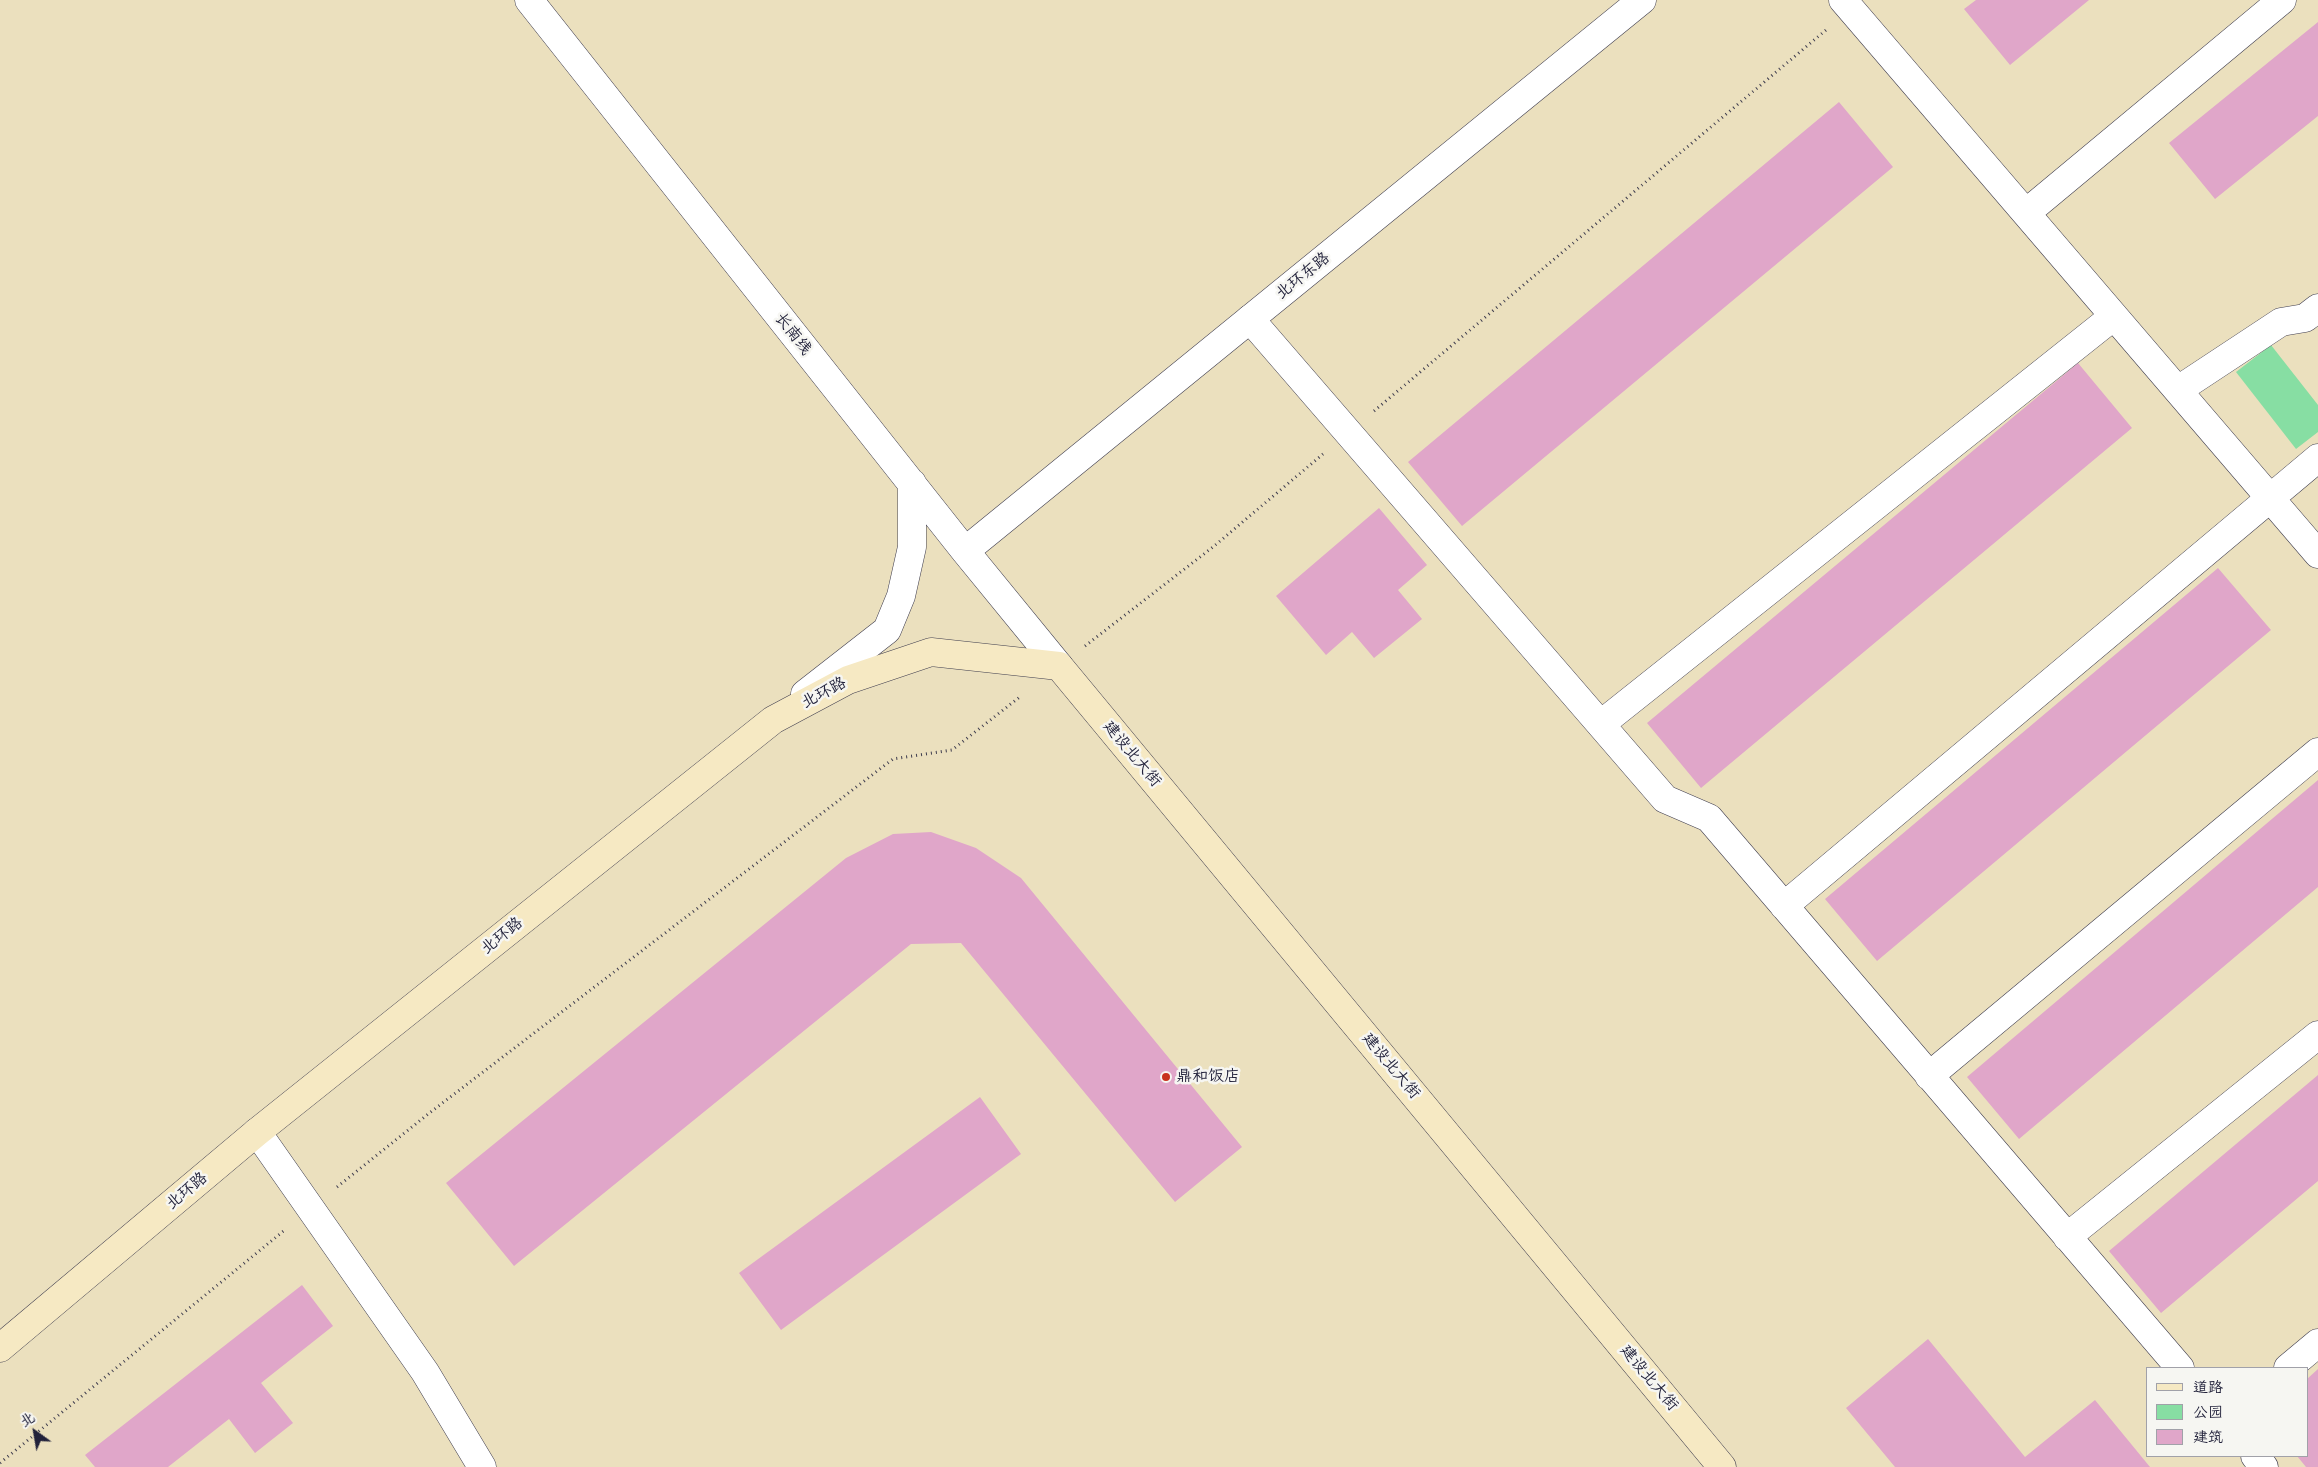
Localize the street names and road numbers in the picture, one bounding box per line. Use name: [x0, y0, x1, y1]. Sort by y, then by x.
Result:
street label: 北环东路: [1272, 248, 1334, 304]
street label: 长南线: [771, 309, 815, 359]
street label: 北环路: [798, 673, 850, 713]
street label: 建设北大街: [1099, 717, 1165, 791]
street label: 北环路: [477, 913, 527, 959]
street label: 建设北大街: [1358, 1029, 1424, 1103]
street label: 北环路: [162, 1168, 212, 1214]
street label: 建设北大街: [1616, 1341, 1682, 1415]

